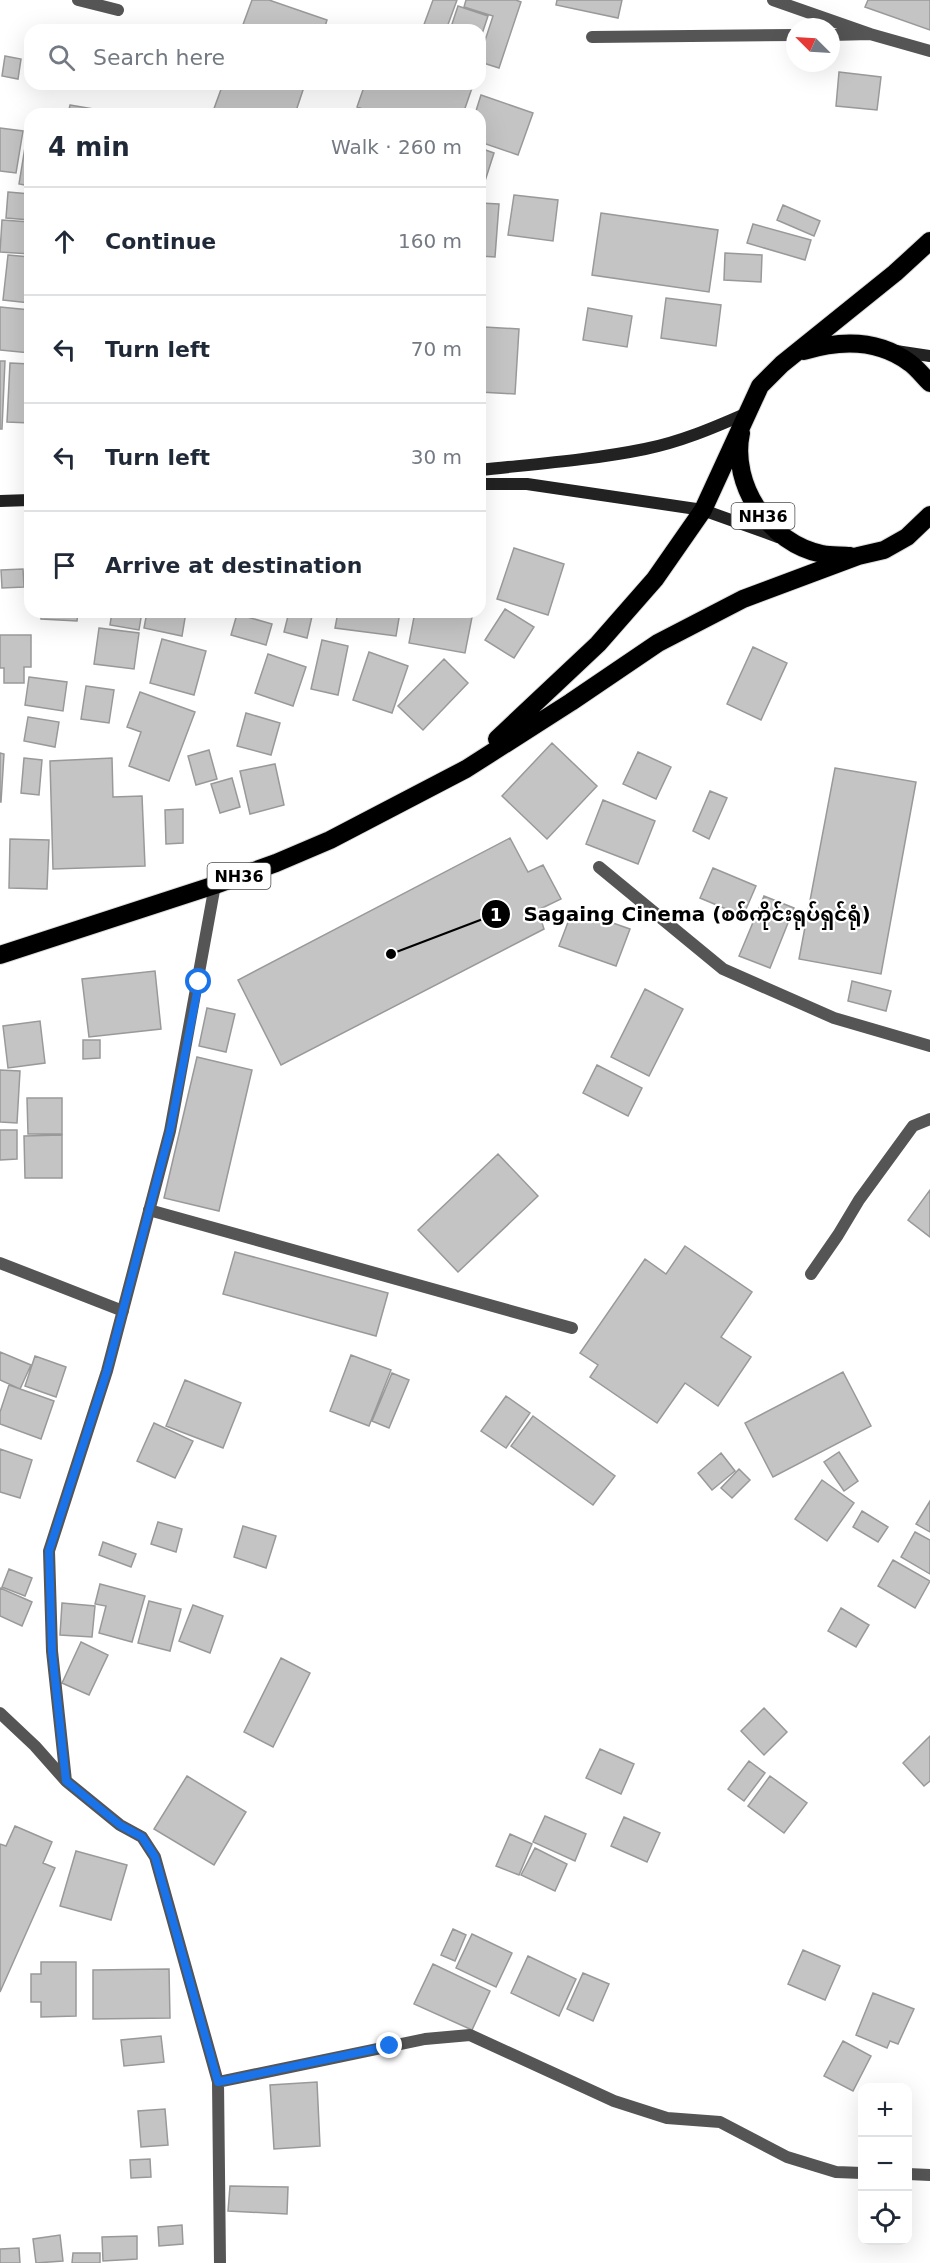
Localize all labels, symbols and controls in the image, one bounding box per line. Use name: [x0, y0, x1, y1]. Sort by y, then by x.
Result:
north arrow: [786, 18, 840, 72]
search box: [24, 24, 486, 90]
icon: search: [45, 41, 78, 74]
text: Search here: [93, 45, 225, 70]
text: 4 min: [48, 132, 130, 162]
text: Walk · 260 m: [331, 135, 462, 159]
icon: ahead: [48, 225, 81, 258]
text: Continue: [105, 229, 216, 254]
text: 160 m: [398, 229, 462, 253]
icon: left: [48, 333, 81, 366]
text: Turn left: [105, 337, 210, 362]
text: 70 m: [411, 337, 462, 361]
icon: left: [48, 441, 81, 474]
text: Turn left: [105, 445, 210, 470]
text: 30 m: [411, 445, 462, 469]
road number: NH36: [732, 503, 795, 529]
icon: arrive: [48, 549, 81, 582]
text: Arrive at destination: [105, 553, 362, 578]
road number: NH36: [208, 863, 270, 889]
callout: Sagaing Cinema (စစ်ကိုင်းရုပ်ရှင်ရုံ): [481, 895, 883, 933]
text: Sagaing Cinema (စစ်ကိုင်းရုပ်ရှင်ရုံ): [523, 901, 871, 930]
text: 1: [490, 904, 502, 925]
route start: [185, 968, 211, 994]
route end: [376, 2032, 402, 2058]
map controls: [858, 2083, 912, 2245]
button: +: [858, 2083, 912, 2137]
button: −: [858, 2137, 912, 2191]
button: locate: [858, 2191, 912, 2245]

